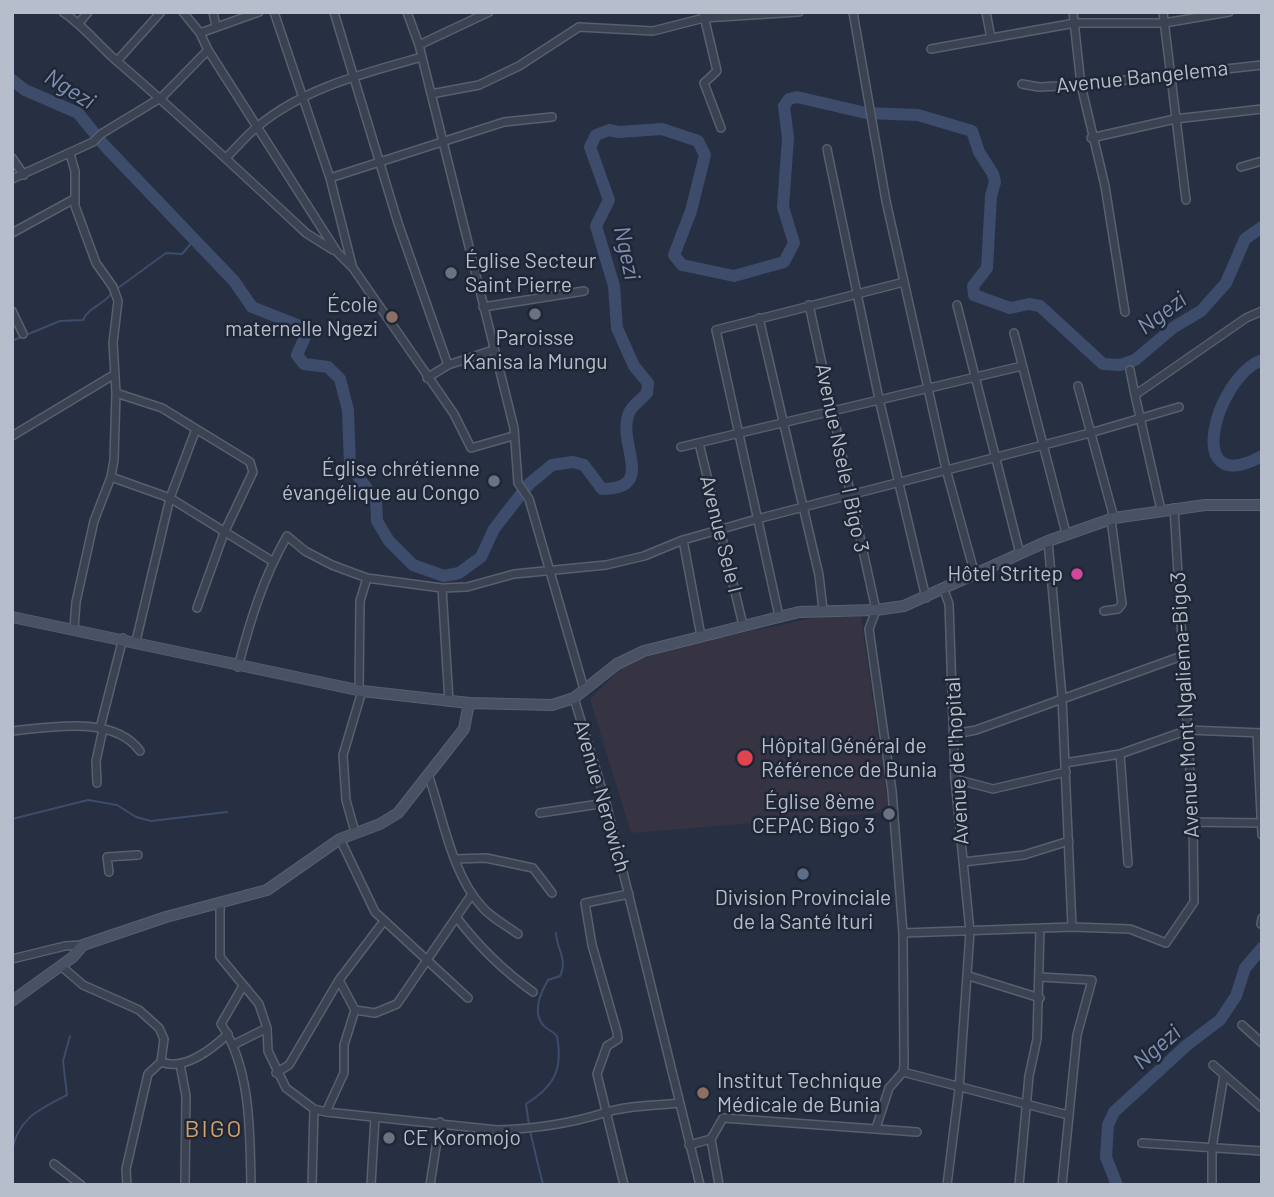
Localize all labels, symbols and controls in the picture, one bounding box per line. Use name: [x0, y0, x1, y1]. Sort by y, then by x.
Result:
street label: Avenue Bangelema: [1055, 55, 1229, 99]
water label: Ngezi: [40, 63, 100, 115]
water label: Ngezi: [608, 223, 646, 283]
place label: Église Secteur Saint Pierre: [465, 248, 596, 298]
marker: Église Secteur Saint Pierre: [443, 265, 459, 281]
water label: Ngezi: [1132, 286, 1192, 340]
place label: École maternelle Ngezi: [225, 292, 378, 342]
marker: Paroisse Kanisa la Mungu: [527, 306, 543, 322]
marker: École maternelle Ngezi: [384, 309, 400, 325]
place label: Paroisse Kanisa la Mungu: [462, 325, 608, 375]
street label: Avenue Nsele I Bigo 3: [810, 361, 874, 555]
place label: Église chrétienne évangélique au Congo: [282, 456, 480, 506]
marker: Église chrétienne évangélique au Congo: [486, 473, 502, 489]
street label: Avenue Sele I: [694, 473, 748, 595]
place label: Hôtel Stritep: [948, 561, 1063, 587]
marker: Hôtel Stritep: [1069, 566, 1085, 582]
street label: Avenue Mont Ngaliema-Bigo3: [1165, 571, 1205, 839]
street label: Avenue de l'hopital: [940, 676, 974, 846]
street label: Avenue Nerowich: [568, 717, 636, 875]
place label: Hôpital Général de Référence de Bunia: [761, 733, 937, 783]
marker: Hôpital Général de Référence de Bunia: [735, 748, 755, 768]
place label: Église 8ème CEPAC Bigo 3: [752, 789, 875, 839]
marker: Église 8ème CEPAC Bigo 3: [881, 806, 897, 822]
marker: Division Provinciale de la Santé Ituri: [795, 866, 811, 882]
place label: Division Provinciale de la Santé Ituri: [715, 885, 891, 935]
water label: Ngezi: [1127, 1019, 1187, 1075]
place label: Institut Technique Médicale de Bunia: [717, 1068, 882, 1118]
marker: Institut Technique Médicale de Bunia: [695, 1085, 711, 1101]
district label: BIGO: [185, 1115, 243, 1143]
place label: CE Koromojo: [403, 1125, 521, 1151]
marker: CE Koromojo: [381, 1130, 397, 1146]

